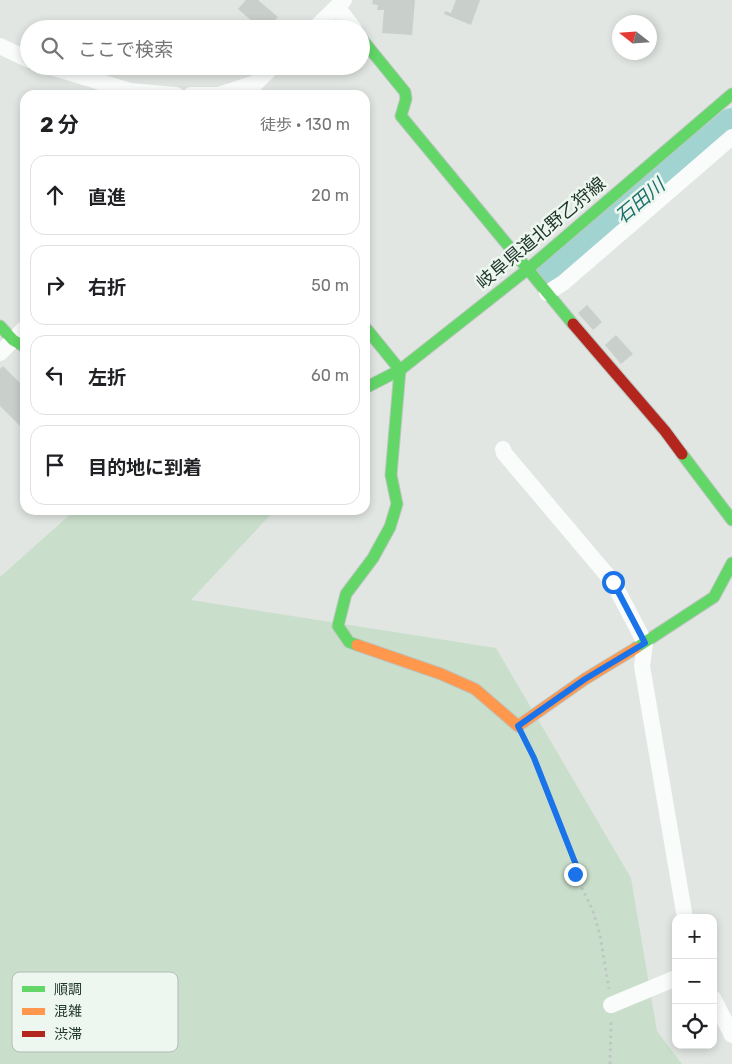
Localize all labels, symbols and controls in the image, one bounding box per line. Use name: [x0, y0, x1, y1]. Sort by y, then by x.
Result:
north arrow: [612, 15, 657, 60]
search box: [20, 20, 370, 75]
icon: search: [38, 34, 66, 62]
text: ここで検索: [78, 38, 173, 61]
text: 2 分: [40, 112, 79, 137]
text: 徒歩 · 130 m: [260, 115, 350, 134]
street label: 岐阜県道北野乙狩線: [472, 173, 610, 293]
water label: 石田川: [611, 173, 671, 228]
icon: ahead: [41, 181, 69, 209]
text: 直進: [88, 186, 126, 209]
text: 20 m: [311, 186, 349, 205]
icon: right: [41, 271, 69, 299]
text: 右折: [88, 276, 126, 299]
text: 50 m: [311, 276, 349, 295]
icon: left: [41, 361, 69, 389]
text: 左折: [88, 366, 126, 389]
text: 60 m: [311, 366, 349, 385]
icon: arrive: [41, 451, 69, 479]
text: 目的地に到着: [88, 456, 202, 479]
route start: [602, 571, 625, 594]
route end: [564, 863, 587, 886]
map controls: [672, 914, 717, 1049]
button: +: [672, 914, 717, 959]
button: −: [672, 959, 717, 1004]
legend: [12, 972, 178, 1052]
text: 順調: [54, 981, 82, 998]
text: 混雑: [54, 1003, 82, 1020]
button: locate: [672, 1004, 717, 1049]
text: 渋滞: [54, 1026, 82, 1043]

